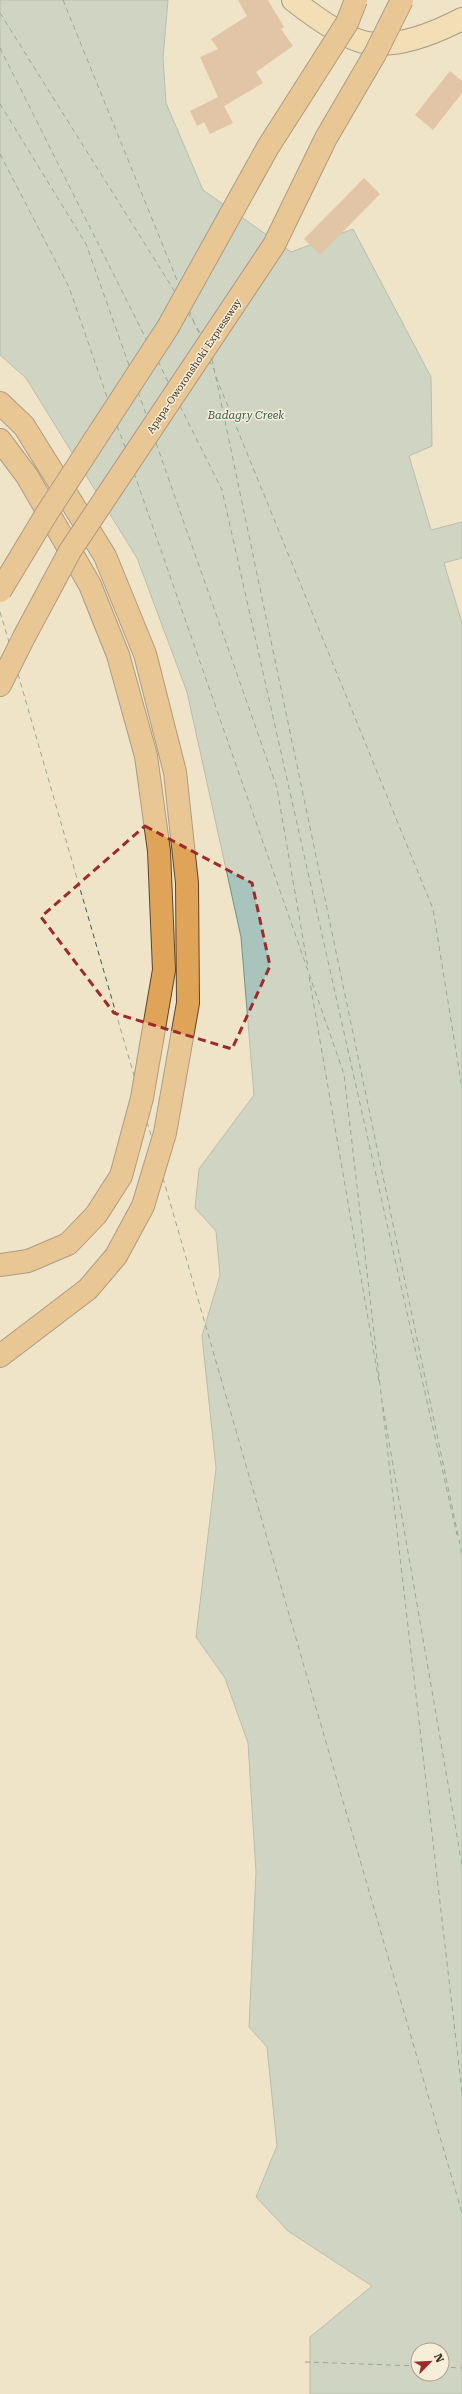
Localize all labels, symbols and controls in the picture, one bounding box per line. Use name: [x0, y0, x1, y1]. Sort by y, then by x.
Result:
street label: Apapa-Oworonshoki Expressway: [145, 296, 243, 435]
water label: Badagry Creek: [207, 409, 284, 422]
north arrow: [410, 2342, 450, 2382]
text: N: [431, 2352, 447, 2365]

